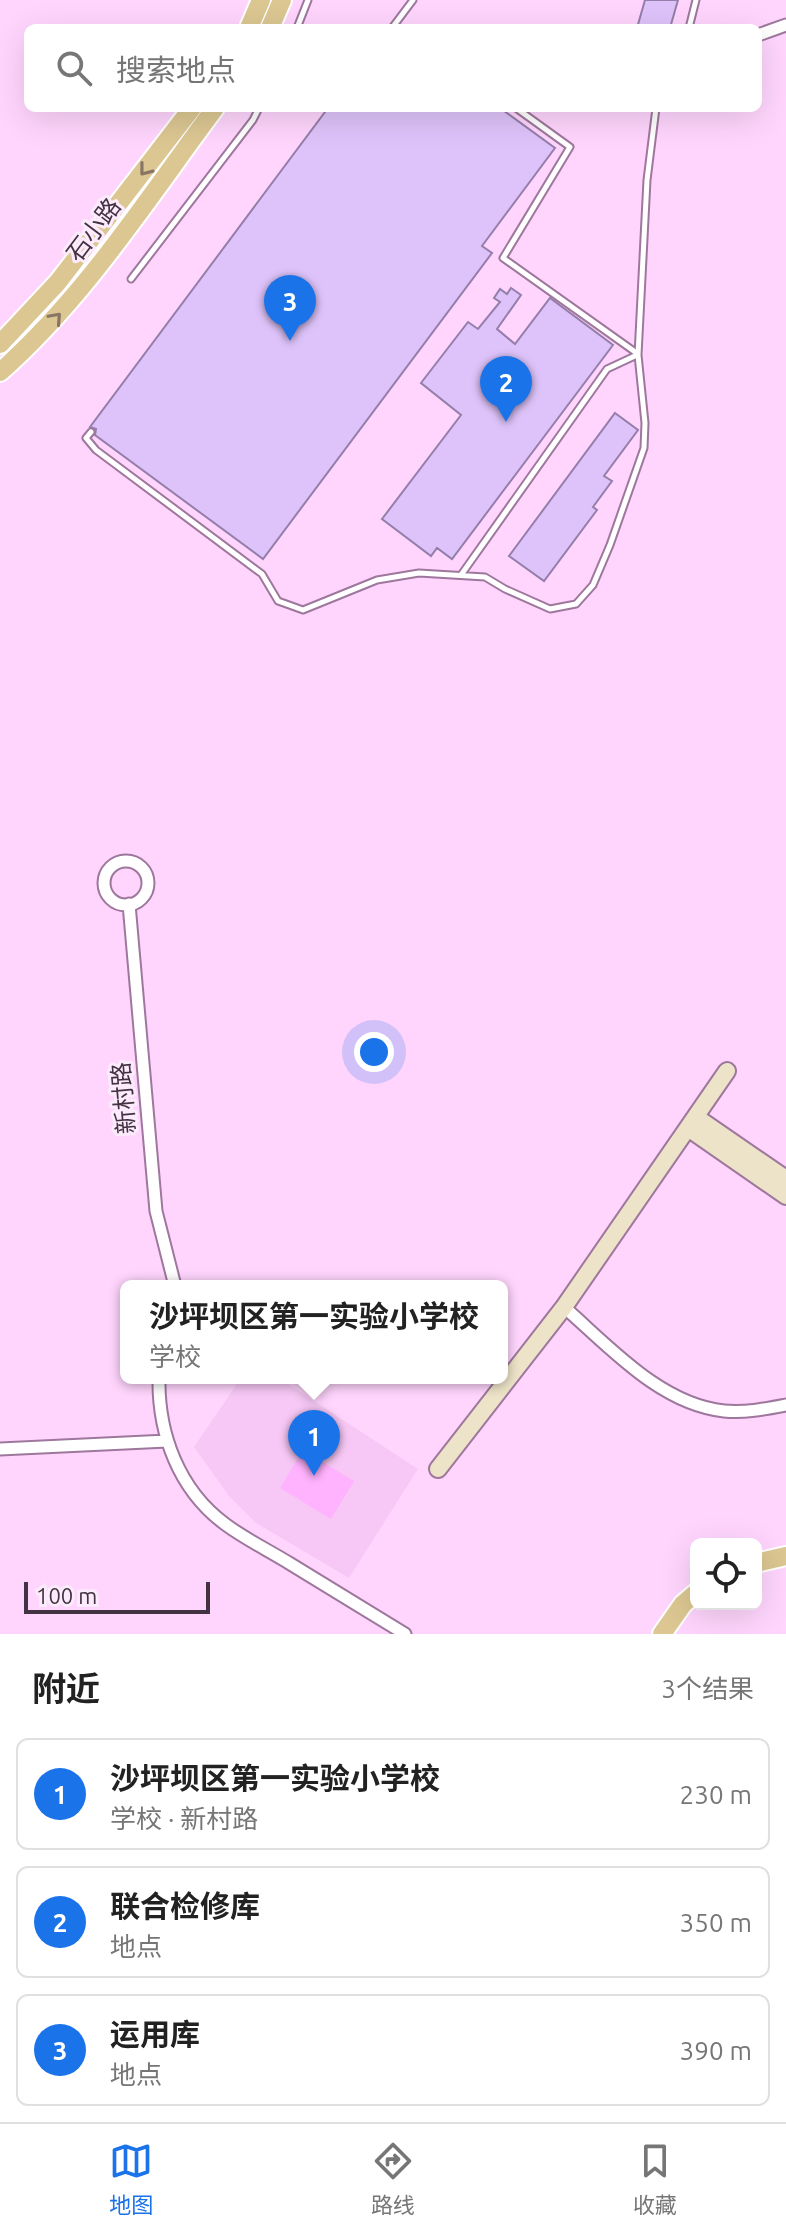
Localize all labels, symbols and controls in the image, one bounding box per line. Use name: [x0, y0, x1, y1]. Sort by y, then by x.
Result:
search box: [24, 24, 762, 112]
icon: search: [52, 46, 96, 90]
text: 搜索地点: [116, 53, 236, 87]
one-way arrow: [140, 161, 154, 176]
street label: 石小路: [61, 193, 126, 267]
pin: 3: [264, 275, 316, 341]
one-way arrow: [46, 312, 60, 327]
pin: 2: [480, 356, 532, 422]
your location: [354, 1032, 394, 1072]
street label: 新村路: [107, 1061, 140, 1135]
popup: [120, 1280, 508, 1384]
text: 沙坪坝区第一实验小学校: [149, 1299, 479, 1333]
text: 学校: [149, 1342, 201, 1371]
pin: 1: [288, 1410, 340, 1476]
map controls: [690, 1538, 762, 1610]
button: locate: [690, 1538, 762, 1610]
scale bar: [24, 1578, 210, 1614]
text: 100 m: [36, 1583, 97, 1608]
text: 附近: [32, 1669, 100, 1707]
text: 3个结果: [661, 1674, 754, 1703]
text: 沙坪坝区第一实验小学校: [110, 1761, 440, 1795]
text: 1: [53, 1780, 67, 1809]
text: 230 m: [680, 1780, 752, 1809]
text: 学校 · 新村路: [110, 1804, 258, 1833]
text: 联合检修库: [110, 1889, 260, 1923]
text: 2: [53, 1908, 67, 1937]
text: 350 m: [680, 1908, 752, 1937]
text: 地点: [110, 1932, 162, 1961]
text: 运用库: [110, 2017, 200, 2051]
text: 3: [53, 2036, 67, 2065]
text: 390 m: [680, 2036, 752, 2065]
text: 地点: [110, 2060, 162, 2089]
tab: 地图: [109, 2139, 153, 2219]
tab: 路线: [371, 2139, 415, 2219]
tab: 收藏: [633, 2139, 677, 2219]

